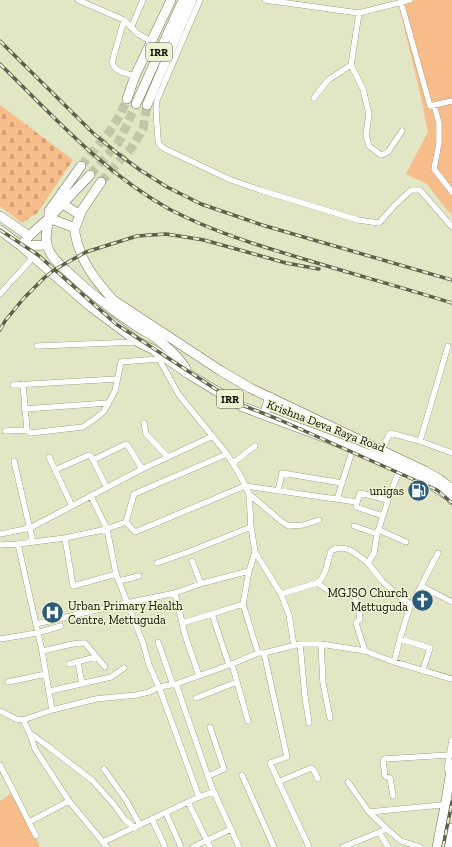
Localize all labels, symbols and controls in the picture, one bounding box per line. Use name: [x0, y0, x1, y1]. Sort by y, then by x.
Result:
road number: IRR: [146, 43, 172, 61]
road number: IRR: [217, 390, 243, 408]
street label: Krishna Deva Raya Road: [265, 397, 387, 455]
fuel station icon: unigas: [406, 478, 432, 504]
place label: unigas: [369, 484, 404, 498]
place label: MGJSO Church Mettuguda: [327, 586, 408, 614]
church icon: MGJSO Church Mettuguda: [410, 587, 436, 613]
place label: Urban Primary Health Centre, Mettuguda: [68, 599, 183, 627]
hospital icon: Urban Primary Health Centre, Mettuguda: [39, 600, 65, 626]

